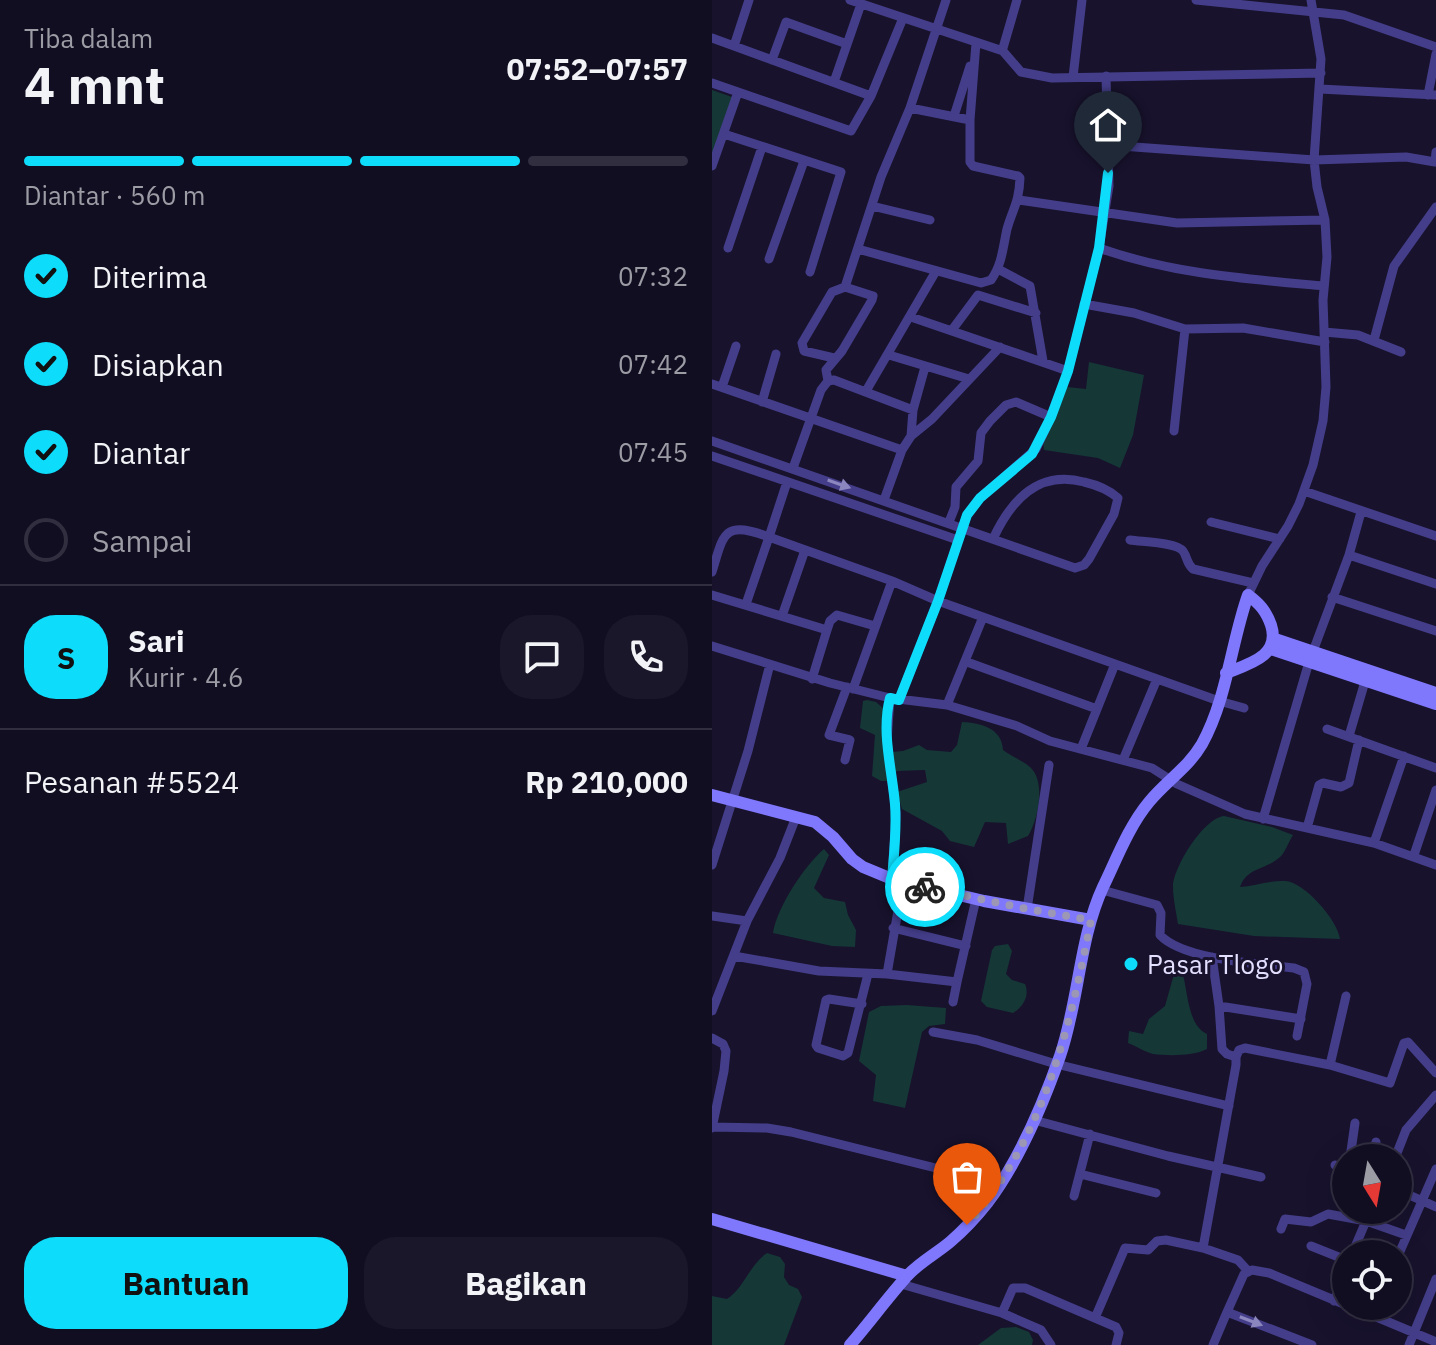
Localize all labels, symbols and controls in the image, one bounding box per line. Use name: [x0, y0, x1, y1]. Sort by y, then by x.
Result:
text: Tiba dalam: [24, 21, 153, 55]
text: 07:52–07:57: [507, 49, 688, 88]
text: 4 mnt: [24, 51, 165, 118]
pin: [1074, 91, 1142, 173]
icon: home: [1086, 103, 1130, 147]
text: Diantar · 560 m: [24, 178, 206, 212]
icon: check: [24, 254, 68, 298]
text: Diterima: [92, 257, 207, 296]
text: 07:32: [618, 259, 688, 293]
icon: check: [24, 342, 68, 386]
text: Disiapkan: [92, 345, 224, 384]
text: 07:42: [618, 347, 688, 381]
icon: check: [24, 430, 68, 474]
text: Diantar: [92, 433, 190, 472]
text: 07:45: [618, 435, 688, 469]
one-way arrow: [827, 479, 851, 491]
text: Sampai: [92, 521, 193, 560]
button: chat: [500, 615, 584, 699]
button: phone: [604, 615, 688, 699]
text: Sari: [128, 621, 185, 660]
text: S: [57, 638, 75, 677]
text: Kurir · 4.6: [128, 660, 244, 694]
text: Pesanan #5524: [24, 762, 239, 801]
text: Rp 210,000: [525, 762, 688, 801]
courier: [885, 847, 965, 927]
icon: bike: [903, 865, 947, 909]
place label: Pasar Tlogo: [1147, 947, 1283, 981]
marker: Pasar Tlogo: [1122, 955, 1140, 973]
pin: [933, 1143, 1001, 1225]
north arrow: [1332, 1144, 1412, 1224]
map controls: [1332, 1144, 1412, 1320]
icon: bag: [945, 1155, 989, 1199]
button: Bantuan: [24, 1237, 348, 1329]
button: Bagikan: [364, 1237, 688, 1329]
button: locate: [1332, 1240, 1412, 1320]
one-way arrow: [1239, 1315, 1263, 1328]

